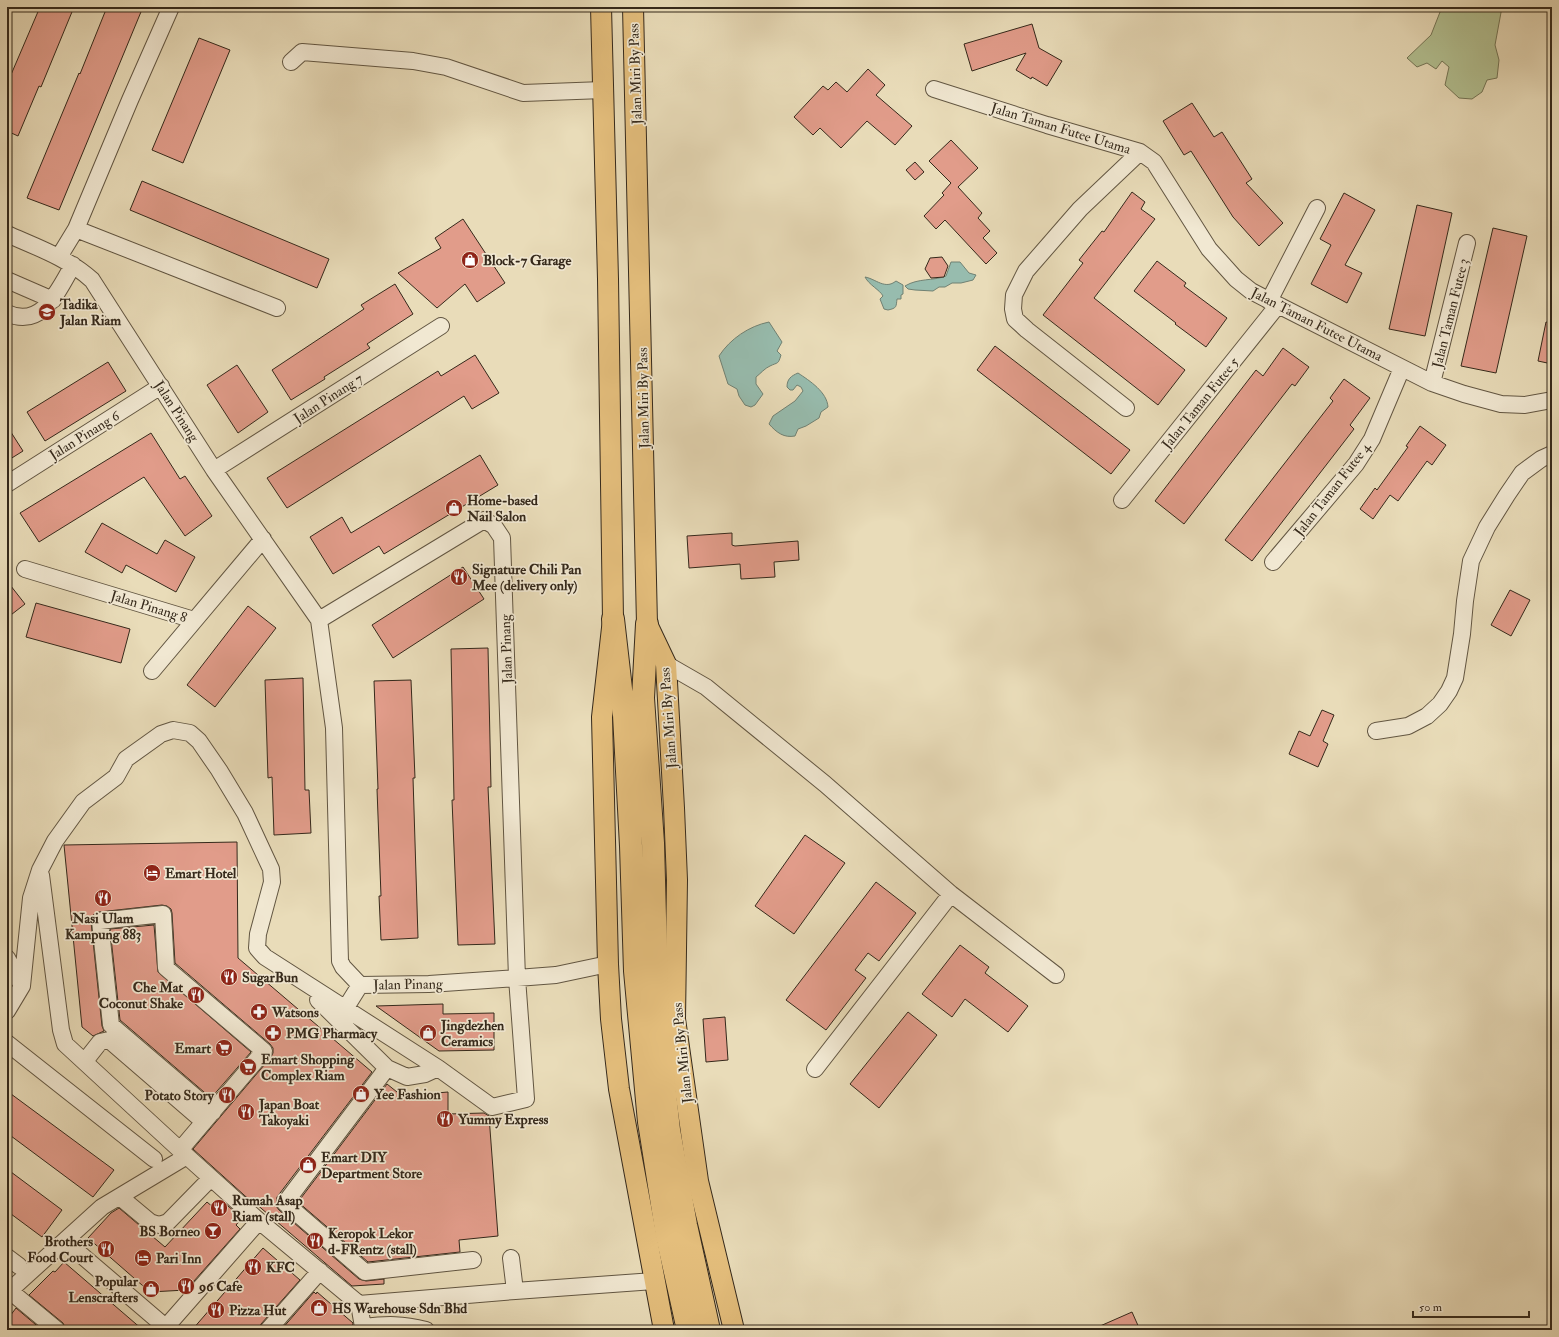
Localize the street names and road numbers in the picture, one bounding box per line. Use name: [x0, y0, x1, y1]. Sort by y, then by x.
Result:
street label: Jalan Miri By Pass: [625, 23, 647, 126]
street label: Jalan Taman Futee Utama: [988, 99, 1133, 158]
street label: Jalan Taman Futee 3: [1428, 257, 1472, 371]
street label: Jalan Taman Futee Utama: [1247, 283, 1386, 365]
street label: Jalan Miri By Pass: [634, 347, 654, 450]
street label: Jalan Taman Futee 5: [1158, 353, 1243, 453]
street label: Jalan Pinang 7: [290, 369, 366, 428]
street label: Jalan Pinang: [150, 377, 203, 446]
street label: Jalan Pinang 6: [45, 407, 123, 464]
street label: Jalan Taman Futee 4: [1290, 438, 1375, 540]
street label: Jalan Pinang 8: [108, 586, 190, 626]
street label: Jalan Pinang: [497, 613, 516, 685]
street label: Jalan Miri By Pass: [656, 667, 682, 770]
street label: Jalan Pinang: [372, 975, 444, 994]
street label: Jalan Miri By Pass: [669, 1001, 697, 1105]

